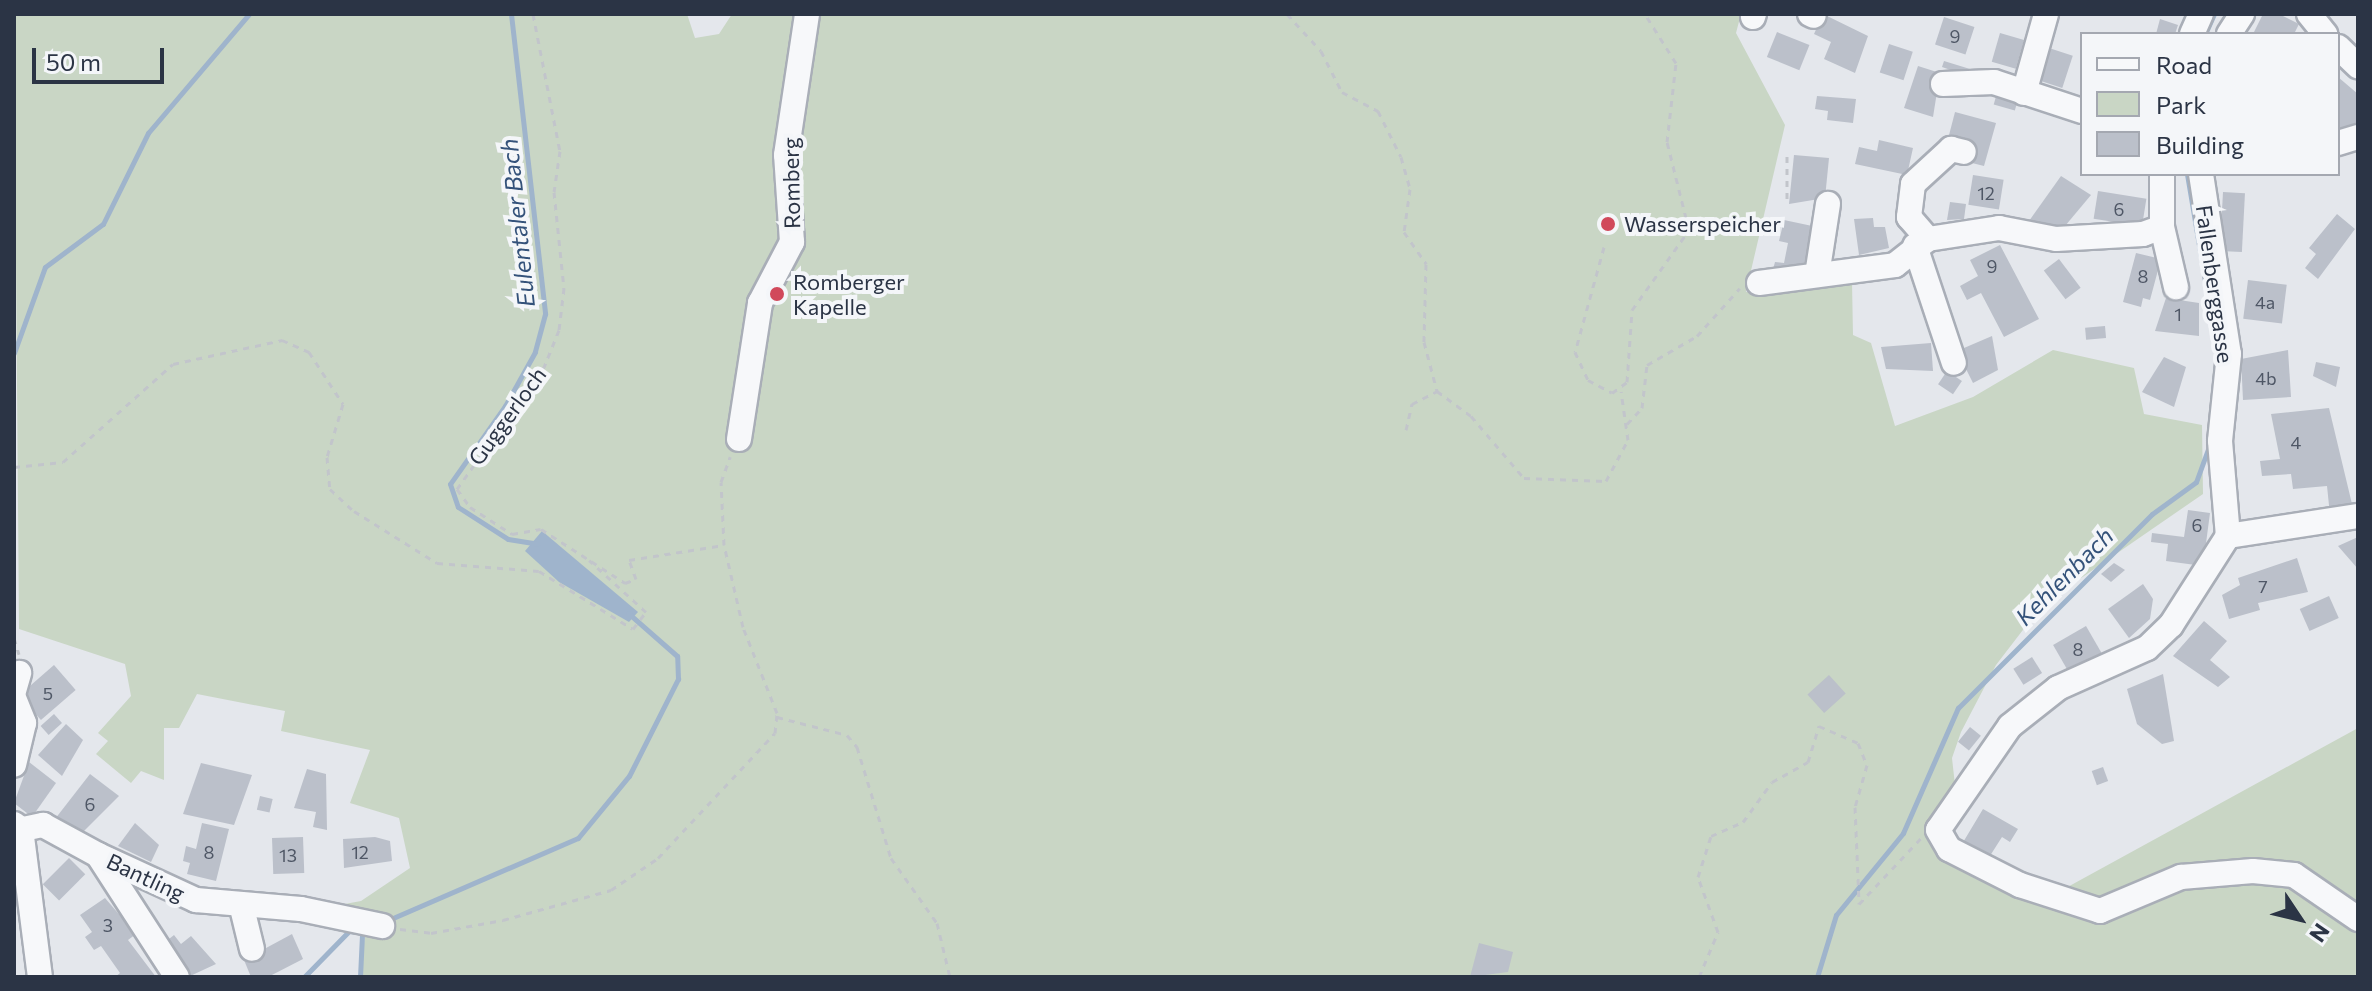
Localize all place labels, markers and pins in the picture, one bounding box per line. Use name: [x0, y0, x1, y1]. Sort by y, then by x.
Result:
place label: Wasserspeicher: [1624, 211, 1781, 237]
marker: Wasserspeicher: [1599, 215, 1617, 233]
place label: Romberger Kapelle: [793, 268, 905, 320]
marker: Romberger Kapelle: [768, 285, 786, 303]

